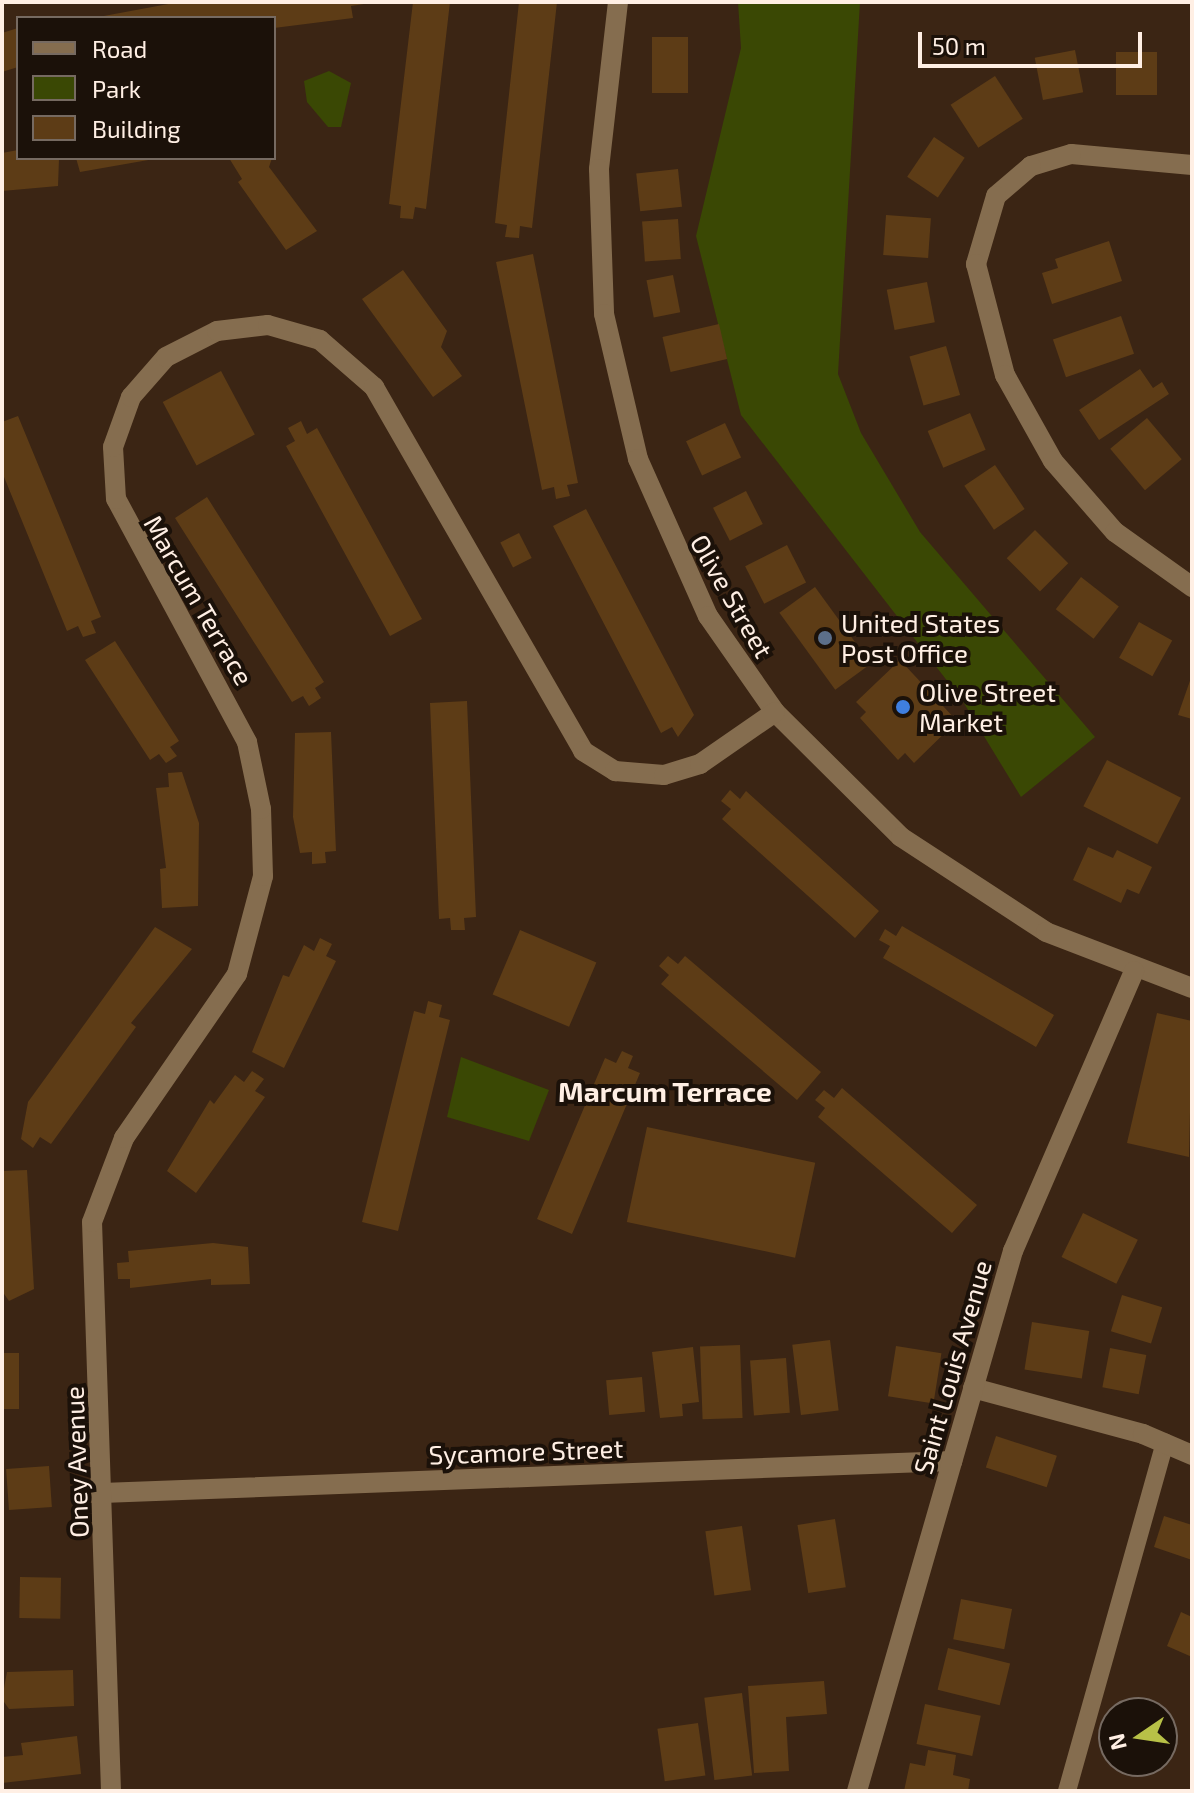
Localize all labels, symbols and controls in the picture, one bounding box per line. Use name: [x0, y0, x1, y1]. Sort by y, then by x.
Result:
legend: [16, 16, 276, 160]
scale bar: [922, 16, 1146, 66]
text: 50 m: [932, 31, 986, 60]
text: Road: [92, 34, 147, 63]
text: Park: [92, 74, 141, 103]
text: Building: [92, 114, 181, 143]
street label: Marcum Terrace: [138, 509, 260, 691]
street label: Olive Street: [684, 529, 780, 663]
place label: United States Post Office: [841, 607, 1000, 668]
marker: United States Post Office: [816, 629, 834, 647]
place label: Olive Street Market: [919, 676, 1056, 738]
marker: Olive Street Market: [894, 698, 912, 716]
district label: Marcum Terrace: [558, 1074, 772, 1108]
street label: Saint Louis Avenue: [906, 1256, 998, 1478]
street label: Oney Avenue: [58, 1385, 94, 1539]
street label: Sycamore Street: [428, 1432, 624, 1470]
north arrow: [1098, 1697, 1178, 1777]
text: N: [1102, 1731, 1131, 1753]

